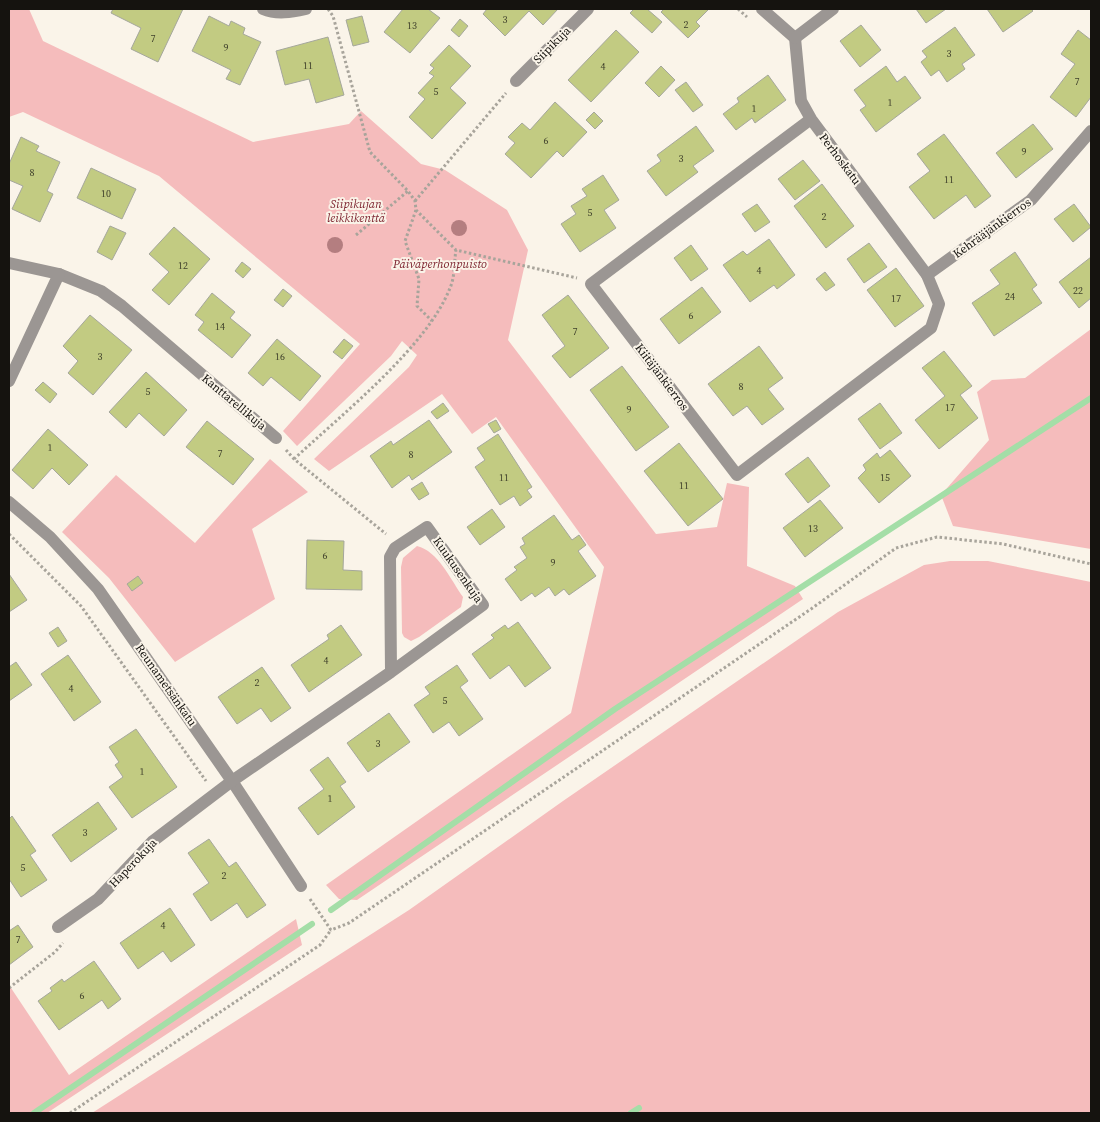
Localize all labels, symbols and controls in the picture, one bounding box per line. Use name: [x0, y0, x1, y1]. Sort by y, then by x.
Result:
house number: 3: [503, 13, 508, 26]
house number: 2: [684, 18, 689, 31]
house number: 13: [407, 19, 417, 32]
street label: Siipikuja: [530, 22, 575, 67]
house number: 7: [151, 32, 156, 45]
house number: 9: [224, 41, 229, 54]
house number: 3: [947, 47, 952, 60]
house number: 11: [303, 59, 313, 72]
house number: 4: [601, 60, 606, 73]
house number: 7: [1075, 75, 1080, 88]
house number: 5: [434, 85, 439, 98]
house number: 1: [888, 96, 893, 109]
house number: 1: [752, 102, 757, 115]
street label: Perhoskatu: [815, 130, 865, 188]
house number: 6: [544, 134, 549, 147]
house number: 9: [1022, 145, 1027, 158]
house number: 3: [679, 152, 684, 165]
house number: 8: [30, 166, 35, 179]
house number: 11: [944, 173, 954, 186]
house number: 10: [101, 187, 111, 200]
street label: Kehrääjänkierros: [950, 194, 1034, 262]
park label: Siipikujan leikkikenttä: [327, 196, 386, 226]
house number: 5: [588, 206, 593, 219]
house number: 2: [822, 210, 827, 223]
park label: Päiväperhonpuisto: [392, 256, 487, 272]
house number: 12: [178, 259, 188, 272]
house number: 4: [757, 264, 762, 277]
house number: 22: [1073, 284, 1083, 297]
house number: 24: [1005, 290, 1015, 303]
house number: 17: [891, 292, 901, 305]
house number: 6: [689, 309, 694, 322]
house number: 14: [215, 320, 225, 333]
house number: 7: [573, 325, 578, 338]
street label: Kiitäjänkierros: [632, 340, 692, 414]
house number: 3: [98, 350, 103, 363]
house number: 16: [275, 350, 285, 363]
street label: Kanttarellikuja: [198, 370, 270, 434]
house number: 8: [739, 380, 744, 393]
house number: 5: [146, 385, 151, 398]
house number: 17: [945, 401, 955, 414]
house number: 9: [627, 403, 632, 416]
house number: 1: [48, 441, 53, 454]
house number: 7: [218, 447, 223, 460]
house number: 8: [409, 448, 414, 461]
house number: 11: [499, 471, 509, 484]
house number: 15: [880, 471, 890, 484]
house number: 11: [679, 479, 689, 492]
house number: 13: [808, 522, 818, 535]
street label: Kuukusenkuja: [429, 534, 487, 607]
house number: 6: [323, 549, 328, 562]
house number: 9: [551, 556, 556, 569]
street label: Reunametsänkatu: [132, 641, 200, 729]
house number: 4: [324, 654, 329, 667]
house number: 2: [255, 676, 260, 689]
house number: 4: [69, 682, 74, 695]
house number: 5: [443, 694, 448, 707]
house number: 3: [376, 737, 381, 750]
house number: 1: [140, 765, 145, 778]
house number: 1: [328, 792, 333, 805]
house number: 3: [83, 826, 88, 839]
street label: Haperokuja: [106, 834, 161, 891]
house number: 5: [21, 861, 26, 874]
house number: 2: [222, 869, 227, 882]
house number: 4: [161, 919, 166, 932]
house number: 7: [16, 933, 21, 946]
house number: 6: [80, 989, 85, 1002]

